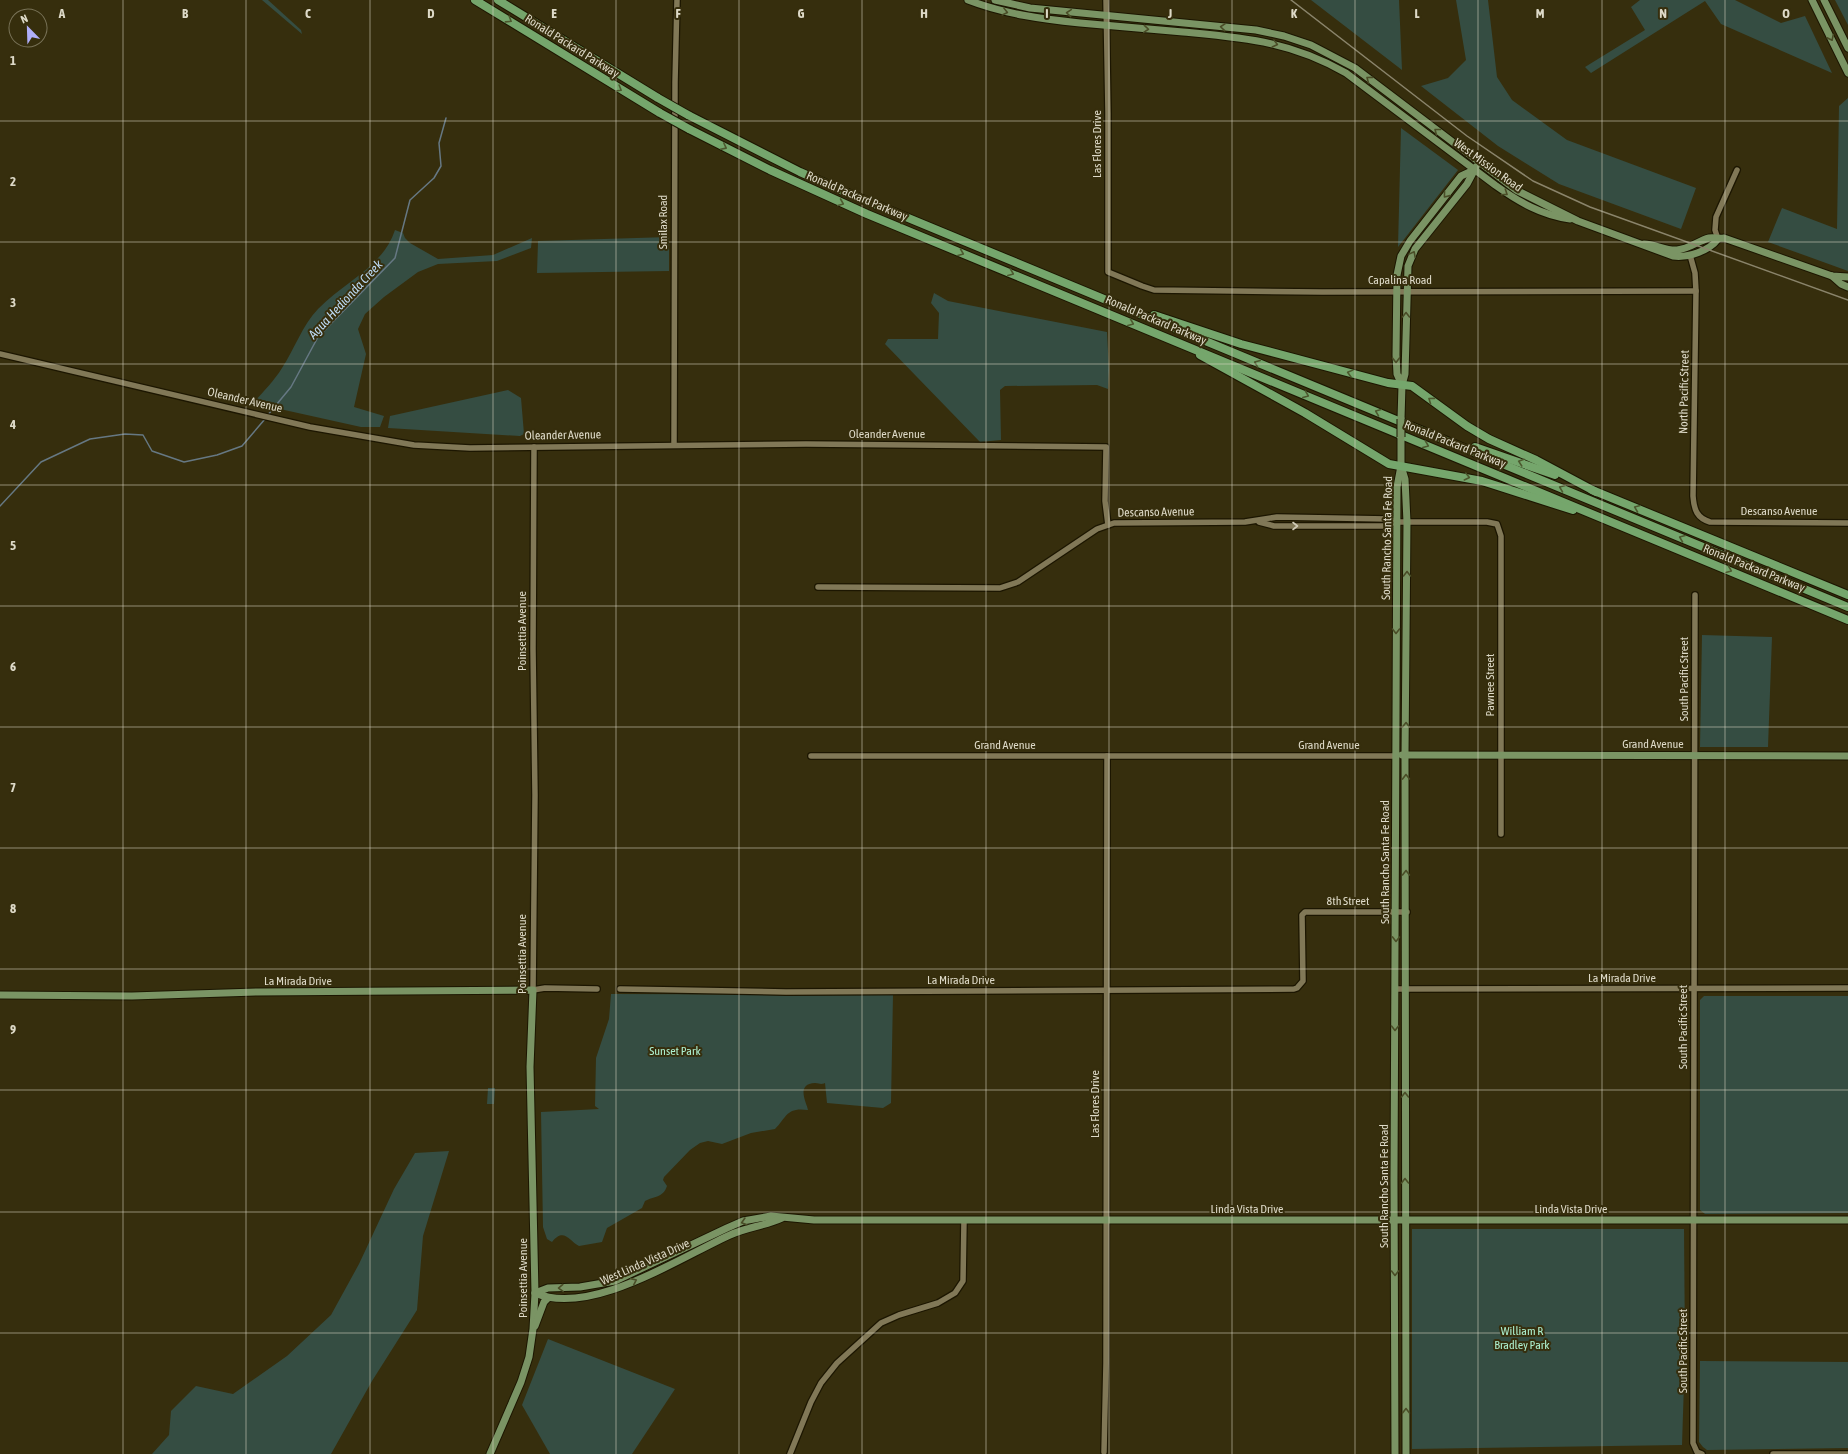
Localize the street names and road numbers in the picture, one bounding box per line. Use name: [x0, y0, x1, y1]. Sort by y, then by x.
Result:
street label: Ronald Packard Parkway: [522, 11, 622, 81]
street label: Las Flores Drive: [1090, 110, 1104, 178]
street label: West Mission Road: [1451, 135, 1525, 195]
street label: Ronald Packard Parkway: [804, 168, 910, 224]
street label: Smilax Road: [656, 195, 670, 249]
street label: Capalina Road: [1368, 273, 1432, 287]
street label: Ronald Packard Parkway: [1103, 292, 1209, 348]
street label: North Pacific Street: [1676, 349, 1692, 434]
street label: Oleander Avenue: [206, 385, 284, 415]
street label: Ronald Packard Parkway: [1402, 417, 1508, 471]
street label: Oleander Avenue: [525, 427, 601, 443]
street label: Oleander Avenue: [849, 427, 925, 441]
street label: South Rancho Santa Fe Road: [1379, 476, 1395, 600]
street label: Descanso Avenue: [1117, 504, 1195, 520]
street label: Descanso Avenue: [1741, 504, 1817, 518]
street label: Ronald Packard Parkway: [1701, 541, 1807, 595]
street label: Poinsettia Avenue: [515, 591, 529, 671]
street label: South Pacific Street: [1677, 636, 1691, 721]
street label: Pawnee Street: [1483, 653, 1497, 717]
street label: Grand Avenue: [1622, 737, 1684, 751]
street label: Grand Avenue: [974, 738, 1036, 752]
street label: Grand Avenue: [1298, 738, 1360, 752]
street label: South Rancho Santa Fe Road: [1378, 800, 1392, 924]
street label: 8th Street: [1327, 894, 1370, 908]
street label: Poinsettia Avenue: [515, 914, 529, 994]
street label: La Mirada Drive: [1588, 971, 1656, 985]
street label: La Mirada Drive: [927, 973, 995, 987]
street label: La Mirada Drive: [264, 974, 332, 988]
street label: South Pacific Street: [1676, 984, 1690, 1069]
street label: Las Flores Drive: [1088, 1070, 1102, 1138]
street label: South Rancho Santa Fe Road: [1377, 1124, 1391, 1248]
street label: Linda Vista Drive: [1211, 1202, 1284, 1216]
street label: Linda Vista Drive: [1535, 1202, 1608, 1216]
street label: West Linda Vista Drive: [598, 1236, 692, 1288]
street label: Poinsettia Avenue: [516, 1238, 530, 1318]
street label: South Pacific Street: [1676, 1308, 1690, 1393]

